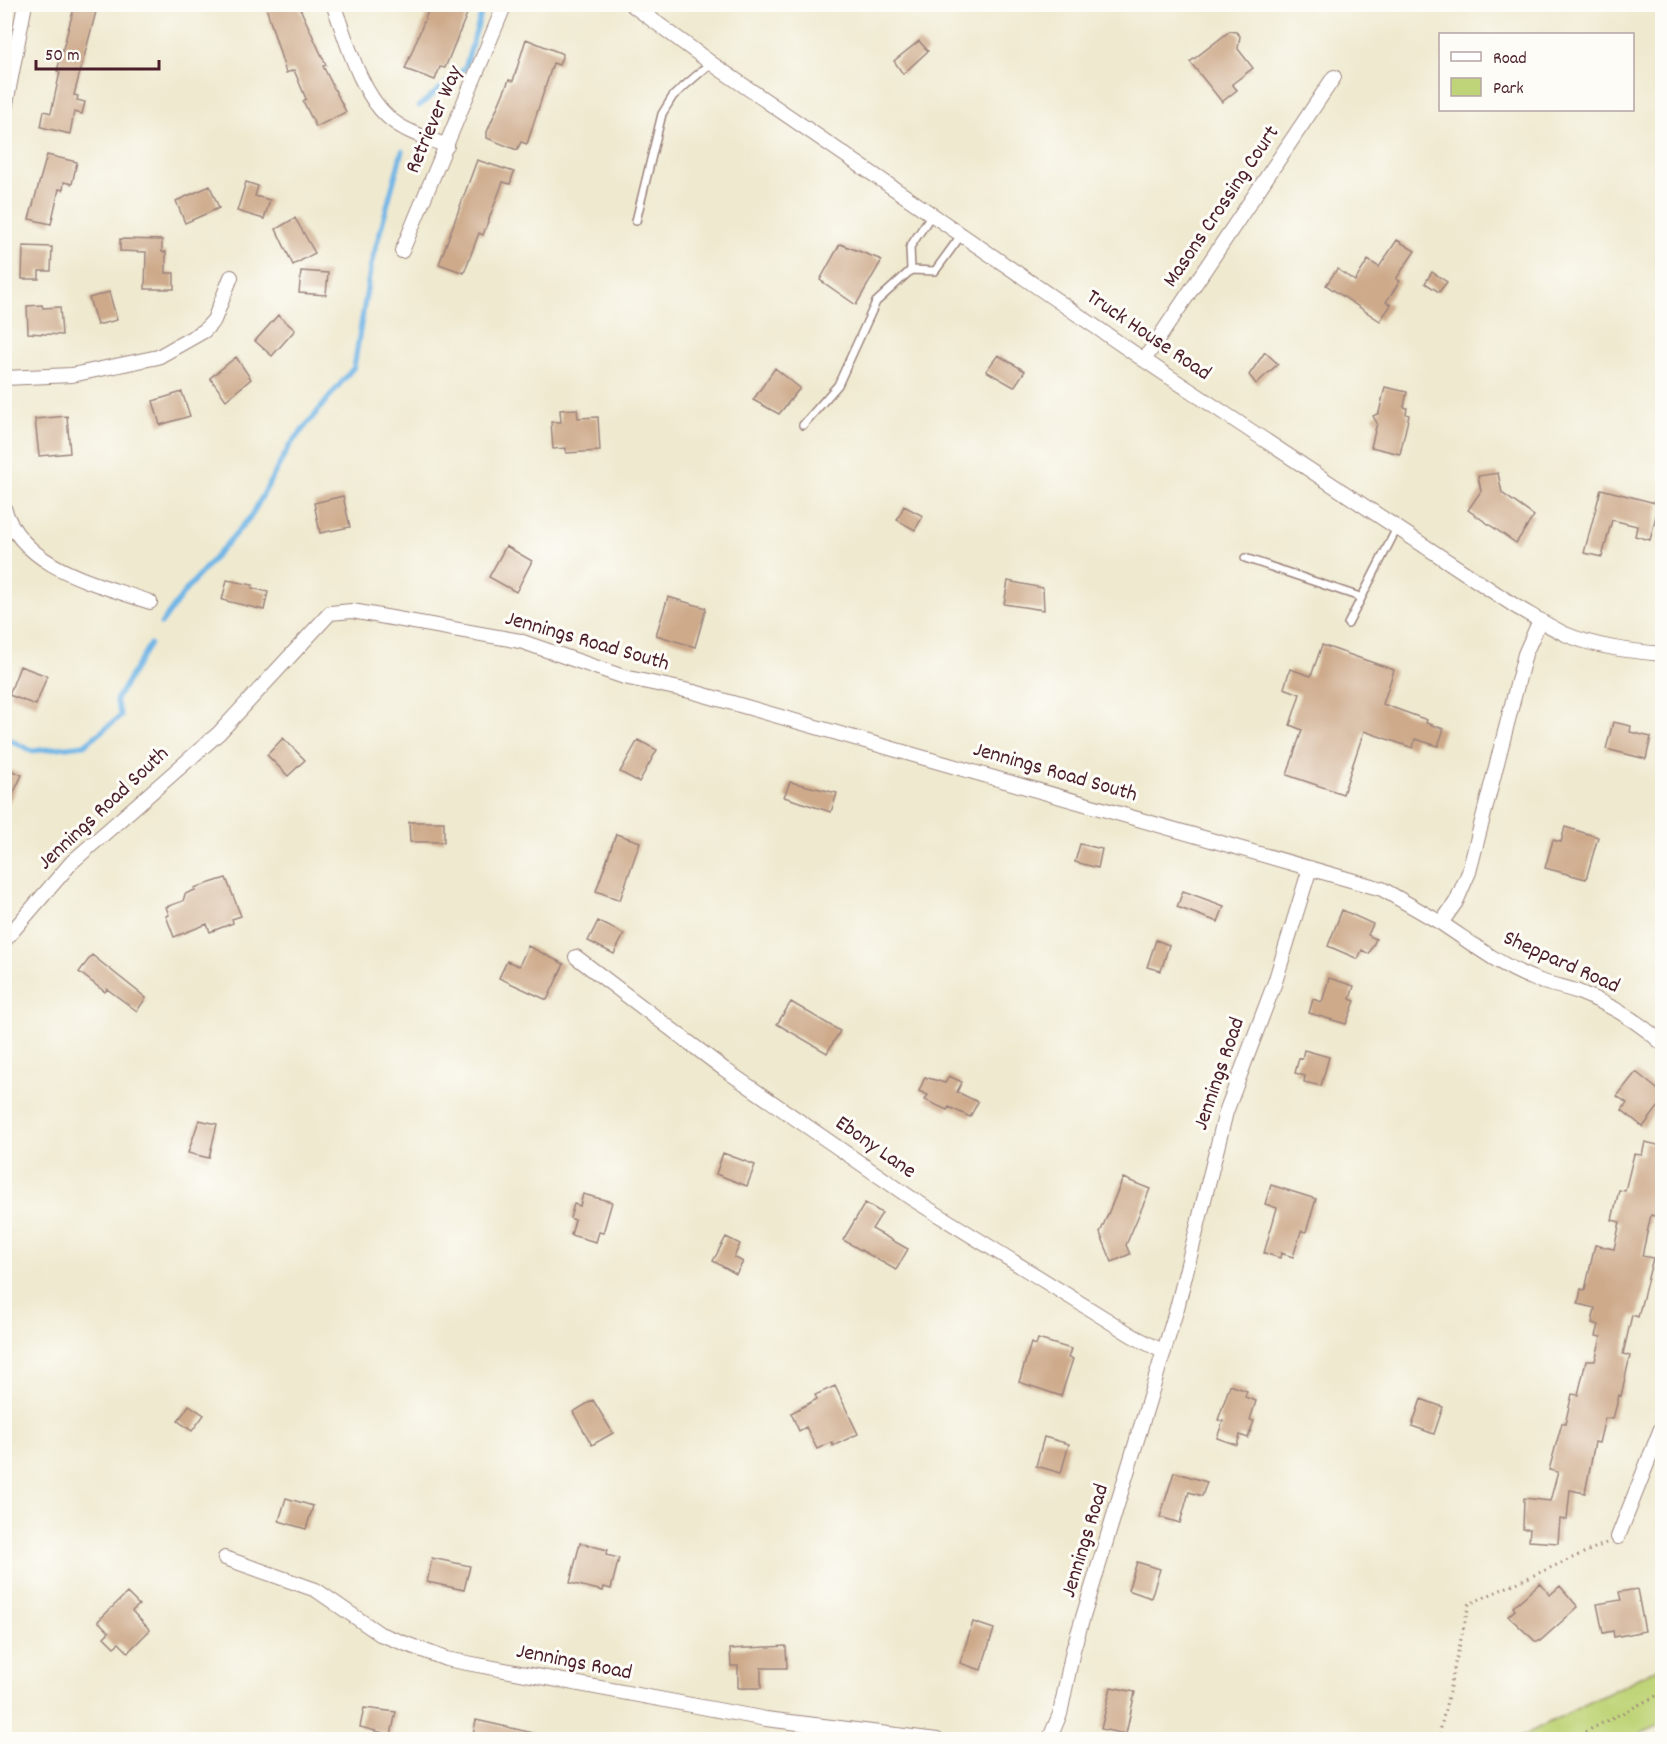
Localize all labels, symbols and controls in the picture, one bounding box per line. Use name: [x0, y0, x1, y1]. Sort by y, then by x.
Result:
scale bar: [36, 33, 159, 71]
legend: [1439, 33, 1634, 111]
text: 50 m: [45, 44, 80, 69]
text: Road: [1493, 47, 1527, 72]
street label: Retriever Way: [398, 60, 472, 179]
text: Park: [1493, 77, 1524, 102]
street label: Masons Crossing Court: [1156, 120, 1288, 294]
street label: Truck House Road: [1079, 283, 1217, 389]
street label: Jennings Road South: [501, 604, 673, 680]
street label: Jennings Road South: [969, 735, 1141, 811]
street label: Jennings Road South: [31, 740, 177, 878]
street label: Sheppard Road: [1498, 923, 1624, 1003]
street label: Jennings Road: [1186, 1014, 1254, 1134]
street label: Ebony Lane: [828, 1109, 922, 1187]
street label: Jennings Road: [1054, 1480, 1118, 1602]
street label: Jennings Road: [513, 1637, 635, 1689]

